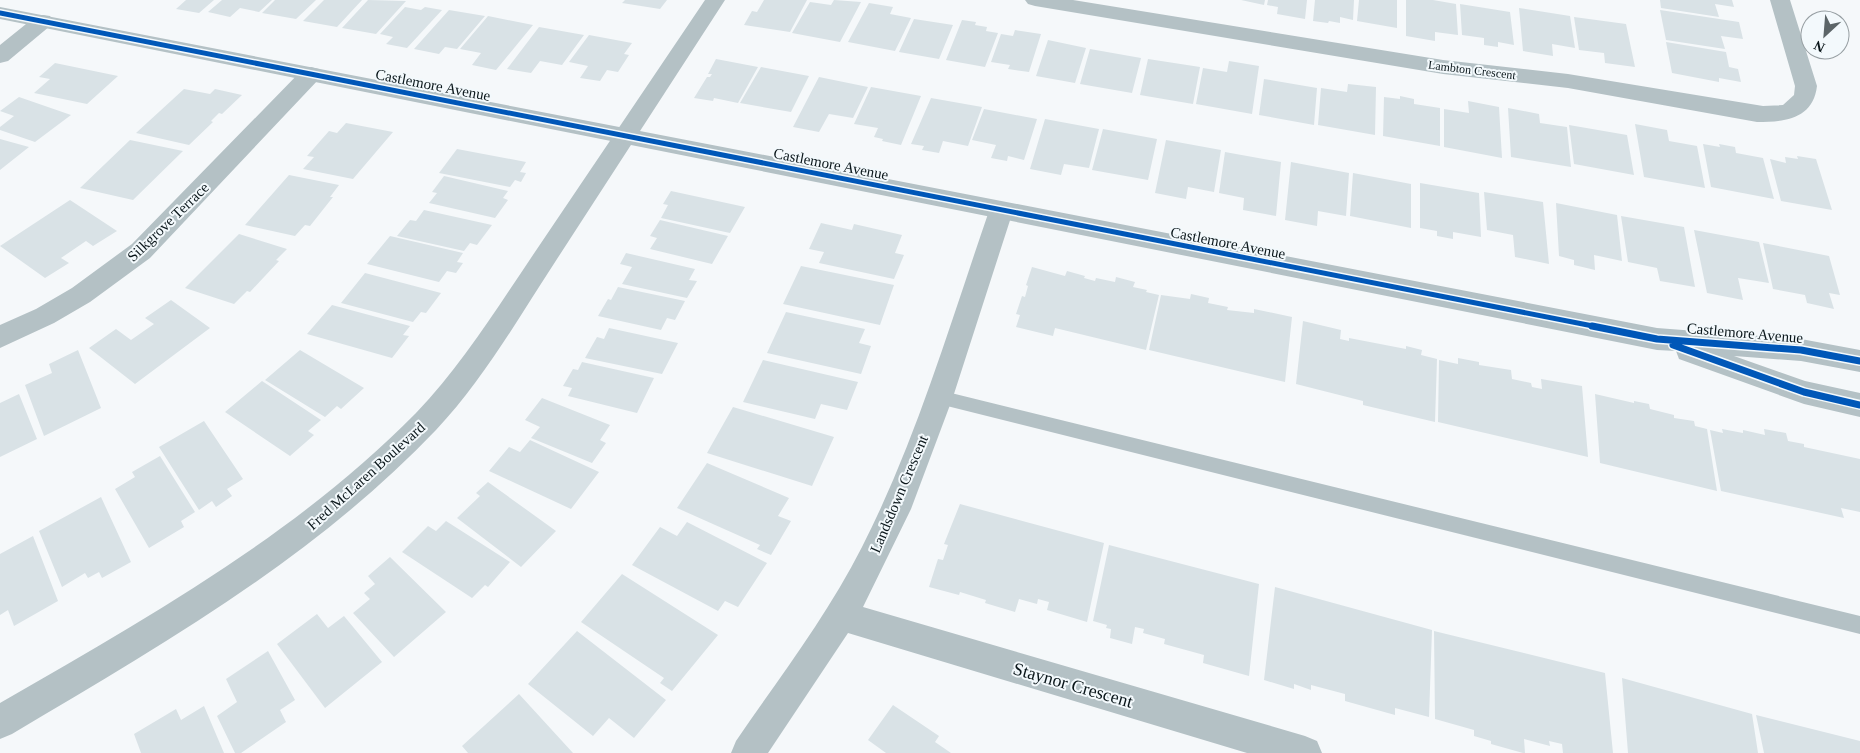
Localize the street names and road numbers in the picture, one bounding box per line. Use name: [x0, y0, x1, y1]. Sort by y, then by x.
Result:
street label: Lambton Crescent: [1427, 58, 1517, 82]
street label: Castlemore Avenue: [374, 66, 492, 104]
street label: Castlemore Avenue: [772, 145, 890, 183]
street label: Silkgrove Terrace: [124, 179, 212, 265]
street label: Castlemore Avenue: [1169, 224, 1287, 262]
street label: Castlemore Avenue: [1686, 320, 1804, 346]
street label: Fred McLaren Boulevard: [304, 419, 428, 533]
street label: Landsdown Crescent: [867, 432, 931, 555]
street label: Staynor Crescent: [1011, 658, 1135, 712]

